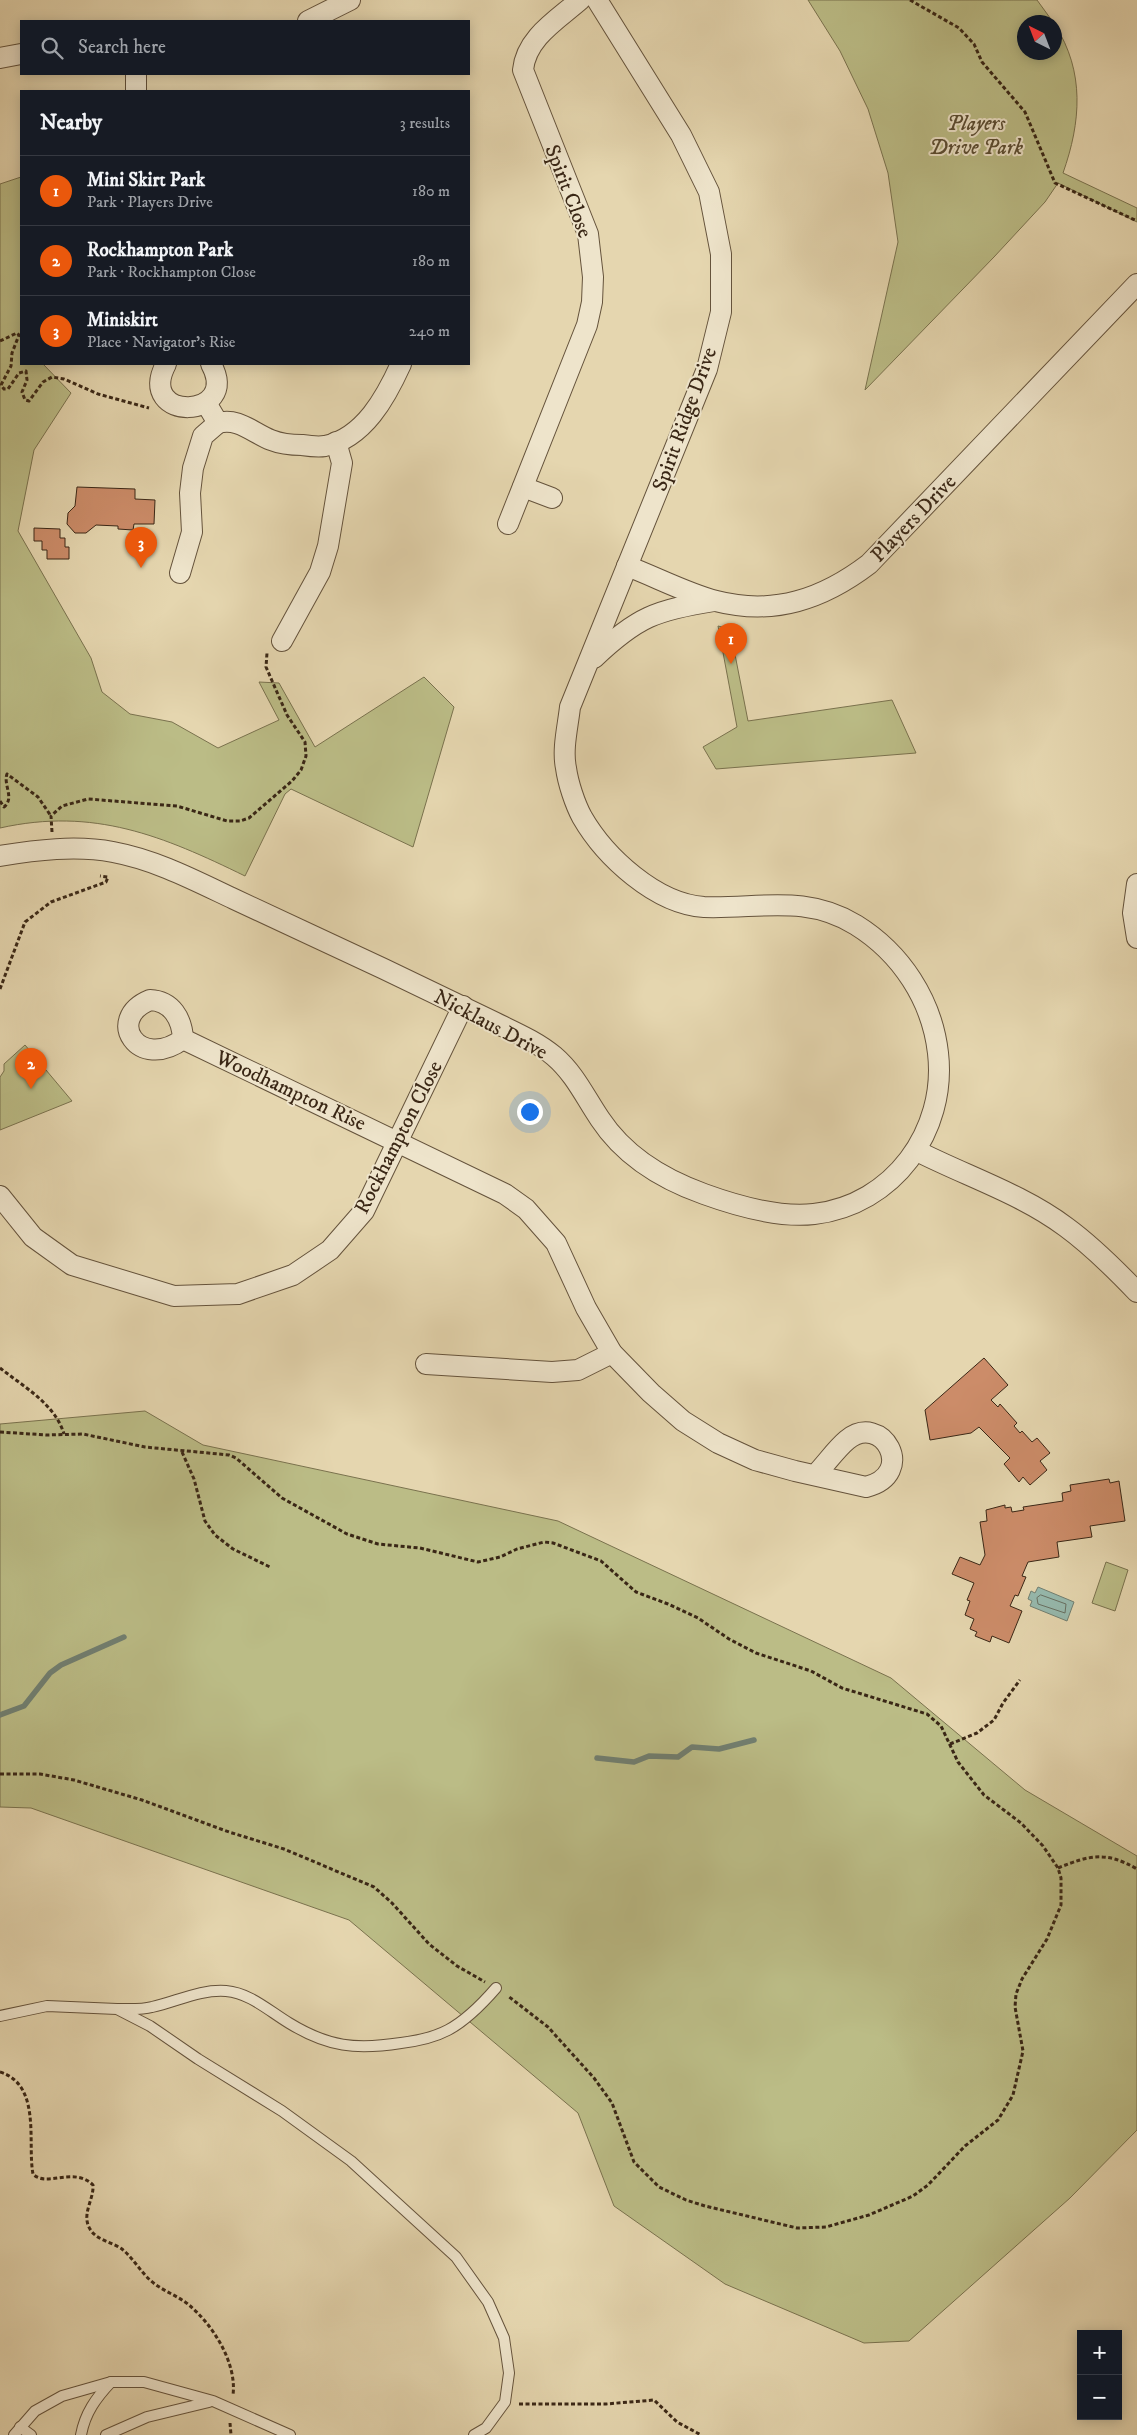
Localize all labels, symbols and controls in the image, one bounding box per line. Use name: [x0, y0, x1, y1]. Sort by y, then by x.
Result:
north arrow: [1017, 15, 1062, 60]
search box: [20, 20, 470, 75]
icon: search: [38, 34, 66, 62]
text: Search here: [78, 36, 166, 59]
text: Nearby: [40, 110, 102, 136]
park label: Players Drive Park: [929, 111, 1023, 161]
text: 3 results: [400, 113, 450, 133]
street label: Spirit Close: [538, 141, 598, 242]
text: Mini Skirt Park: [87, 169, 205, 192]
text: 1: [53, 181, 59, 201]
text: 180 m: [412, 181, 450, 201]
text: Park · Players Drive: [87, 192, 213, 212]
text: Rockhampton Park: [87, 239, 233, 262]
text: 2: [52, 251, 60, 271]
text: 180 m: [412, 251, 450, 271]
text: Park · Rockhampton Close: [87, 262, 256, 282]
text: Miniskirt: [87, 309, 158, 332]
text: 3: [53, 321, 59, 341]
text: 240 m: [409, 321, 450, 341]
text: Place · Navigator's Rise: [87, 332, 235, 352]
street label: Spirit Ridge Drive: [647, 343, 723, 495]
street label: Players Drive: [865, 469, 962, 568]
pin: 3: [125, 527, 157, 568]
pin: 1: [715, 623, 747, 664]
street label: Nicklaus Drive: [429, 984, 552, 1066]
street label: Woodhampton Rise: [210, 1044, 370, 1137]
pin: 2: [15, 1048, 47, 1089]
street label: Rockhampton Close: [349, 1056, 449, 1218]
your location: [517, 1099, 543, 1125]
map controls: [1077, 2330, 1122, 2420]
button: +: [1077, 2330, 1122, 2375]
button: −: [1077, 2375, 1122, 2420]

